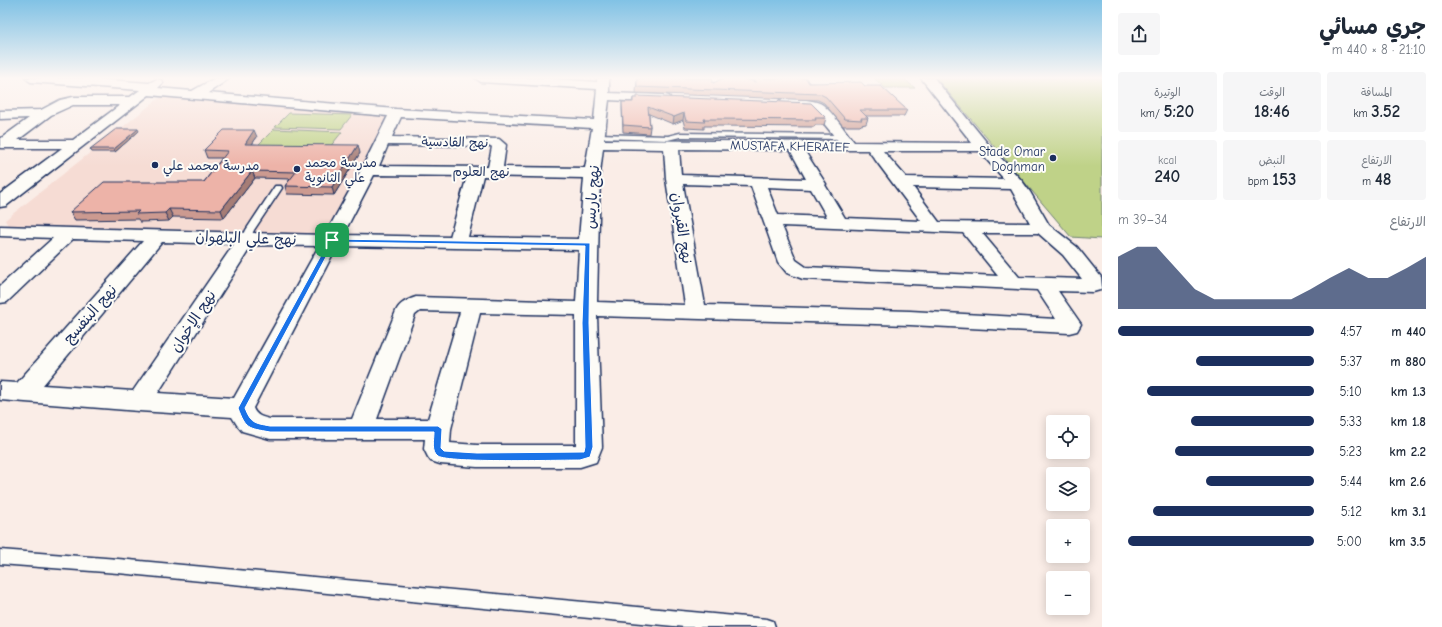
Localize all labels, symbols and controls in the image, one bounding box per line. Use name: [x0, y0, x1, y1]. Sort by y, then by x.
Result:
button: share: [1118, 13, 1160, 55]
text: جري مسائي: [1319, 14, 1426, 40]
text: 21:10 · 8 × 440 m: [1332, 42, 1426, 57]
text: الوتيرة: [1154, 86, 1181, 99]
text: الوقت: [1259, 86, 1285, 99]
text: المسافة: [1361, 86, 1392, 99]
text: 5:20: [1163, 102, 1194, 121]
text: 18:46: [1254, 102, 1290, 121]
text: 3.52: [1371, 102, 1400, 121]
text: /km: [1141, 107, 1163, 120]
text: km: [1353, 107, 1371, 120]
street label: نهج القادسية: [421, 134, 489, 152]
street label: MUSTAFA KHERAIEF: [730, 137, 850, 155]
place label: Stade Omar Doghman: [979, 144, 1046, 174]
marker: Stade Omar Doghman: [1048, 153, 1058, 163]
text: kcal: [1158, 154, 1177, 167]
text: النبض: [1259, 154, 1285, 167]
text: الارتفاع: [1361, 154, 1392, 167]
place label: مدرسة محمد علي الثانوية: [305, 155, 377, 189]
place label: مدرسة محمد علي: [163, 158, 259, 177]
marker: مدرسة محمد علي: [150, 160, 160, 170]
marker: مدرسة محمد علي الثانوية: [292, 164, 302, 174]
street label: نهج العلوم: [453, 164, 509, 182]
street label: نهج باريس: [581, 164, 604, 230]
text: 240: [1155, 167, 1180, 186]
text: 153: [1272, 170, 1296, 189]
text: 48: [1375, 170, 1391, 189]
text: bpm: [1248, 175, 1272, 188]
text: m: [1362, 175, 1375, 188]
street label: نهج القيروان: [666, 191, 697, 265]
text: 34–39 m: [1118, 212, 1167, 227]
text: الارتفاع: [1390, 214, 1426, 229]
pin: [315, 223, 349, 257]
street label: نهج علي البلهوان: [195, 227, 297, 253]
icon: arrive: [321, 229, 343, 251]
street label: نهج البنفسج: [59, 281, 121, 348]
street label: نهج الإخوان: [166, 287, 221, 356]
text: 4:57: [1340, 324, 1362, 339]
text: 440 m: [1391, 324, 1426, 339]
text: 5:37: [1340, 354, 1362, 369]
text: 880 m: [1390, 354, 1426, 369]
text: 5:10: [1340, 384, 1362, 399]
text: 1.3 km: [1391, 384, 1426, 399]
text: 5:33: [1339, 414, 1362, 429]
text: 1.8 km: [1391, 414, 1426, 429]
map controls: [1046, 415, 1090, 615]
button: locate: [1046, 415, 1090, 459]
text: 5:23: [1339, 444, 1362, 459]
text: 2.2 km: [1389, 444, 1426, 459]
button: layers: [1046, 467, 1090, 511]
text: 5:44: [1340, 474, 1362, 489]
text: 2.6 km: [1389, 474, 1426, 489]
text: 5:12: [1341, 504, 1362, 519]
text: 3.1 km: [1391, 504, 1426, 519]
button: +: [1046, 519, 1090, 563]
text: 5:00: [1337, 534, 1362, 549]
text: 3.5 km: [1389, 534, 1426, 549]
button: −: [1046, 571, 1090, 615]

